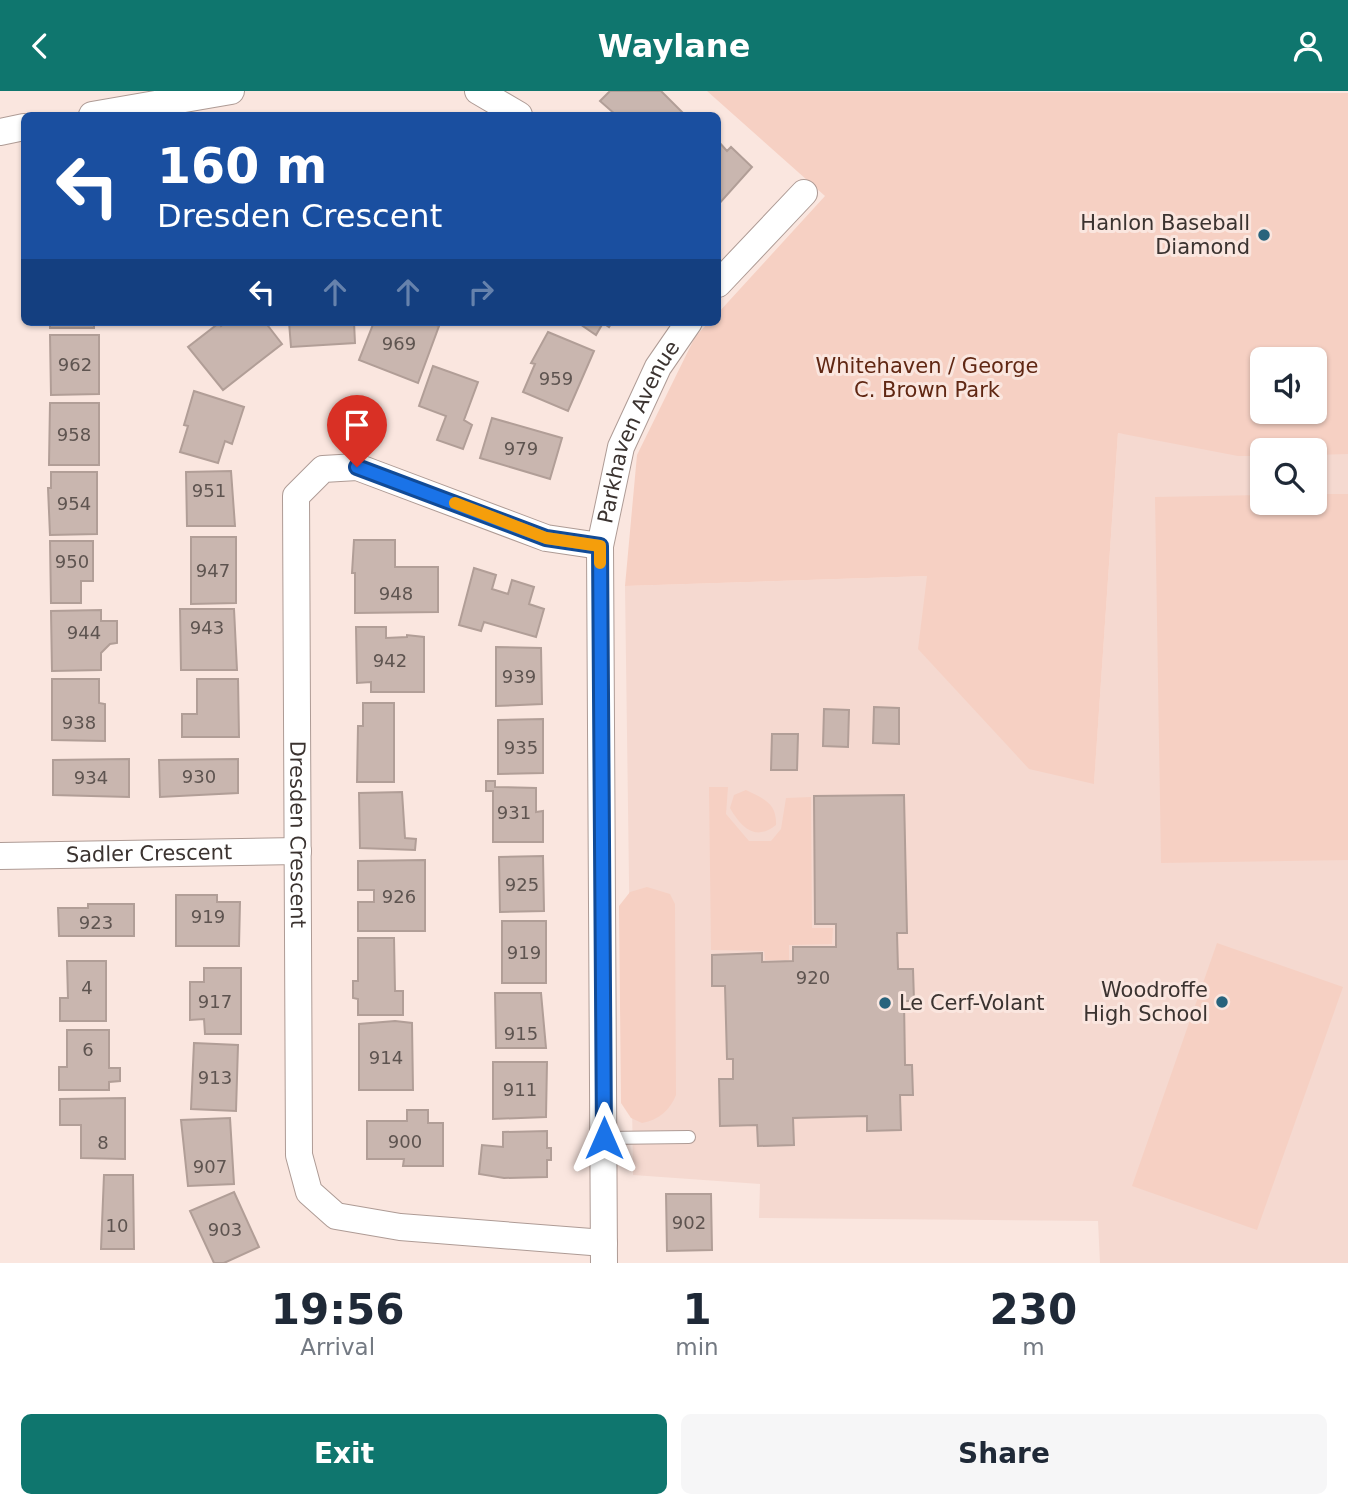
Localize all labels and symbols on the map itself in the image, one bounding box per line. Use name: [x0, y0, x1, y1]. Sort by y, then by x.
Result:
place label: Hanlon Baseball Diamond: [1080, 211, 1250, 259]
marker: Hanlon Baseball Diamond: [1256, 227, 1272, 243]
house number: 969: [382, 333, 416, 354]
street label: Parkhaven Avenue: [593, 336, 684, 526]
house number: 962: [58, 354, 92, 375]
park label: Whitehaven / George C. Brown Park: [816, 354, 1038, 402]
house number: 959: [539, 368, 573, 389]
pin: [327, 395, 387, 467]
house number: 958: [57, 424, 91, 445]
house number: 979: [504, 438, 538, 459]
house number: 951: [192, 480, 226, 501]
house number: 954: [57, 493, 91, 514]
house number: 950: [55, 551, 89, 572]
house number: 947: [196, 560, 230, 581]
house number: 948: [379, 583, 413, 604]
house number: 943: [190, 617, 224, 638]
house number: 944: [67, 622, 101, 643]
house number: 942: [373, 650, 407, 671]
house number: 939: [502, 666, 536, 687]
house number: 938: [62, 712, 96, 733]
house number: 935: [504, 737, 538, 758]
street label: Dresden Crescent: [285, 741, 310, 928]
house number: 930: [182, 766, 216, 787]
house number: 934: [74, 767, 108, 788]
house number: 931: [497, 802, 531, 823]
street label: Sadler Crescent: [66, 840, 232, 867]
house number: 925: [505, 874, 539, 895]
house number: 926: [382, 886, 416, 907]
house number: 919: [191, 906, 225, 927]
house number: 923: [79, 912, 113, 933]
house number: 919: [507, 942, 541, 963]
house number: 920: [796, 967, 830, 988]
house number: 4: [81, 977, 93, 998]
place label: Woodroffe High School: [1083, 978, 1208, 1026]
house number: 917: [198, 991, 232, 1012]
place label: Le Cerf-Volant: [899, 991, 1045, 1015]
marker: Woodroffe High School: [1214, 994, 1230, 1010]
marker: Le Cerf-Volant: [877, 995, 893, 1011]
house number: 915: [504, 1023, 538, 1044]
house number: 6: [82, 1039, 94, 1060]
house number: 914: [369, 1047, 403, 1068]
house number: 913: [198, 1067, 232, 1088]
house number: 911: [503, 1079, 537, 1100]
position arrow: [567, 1101, 641, 1175]
house number: 900: [388, 1131, 422, 1152]
house number: 8: [97, 1132, 109, 1153]
house number: 907: [193, 1156, 227, 1177]
house number: 902: [672, 1212, 706, 1233]
house number: 10: [106, 1215, 128, 1236]
house number: 903: [208, 1219, 242, 1240]

